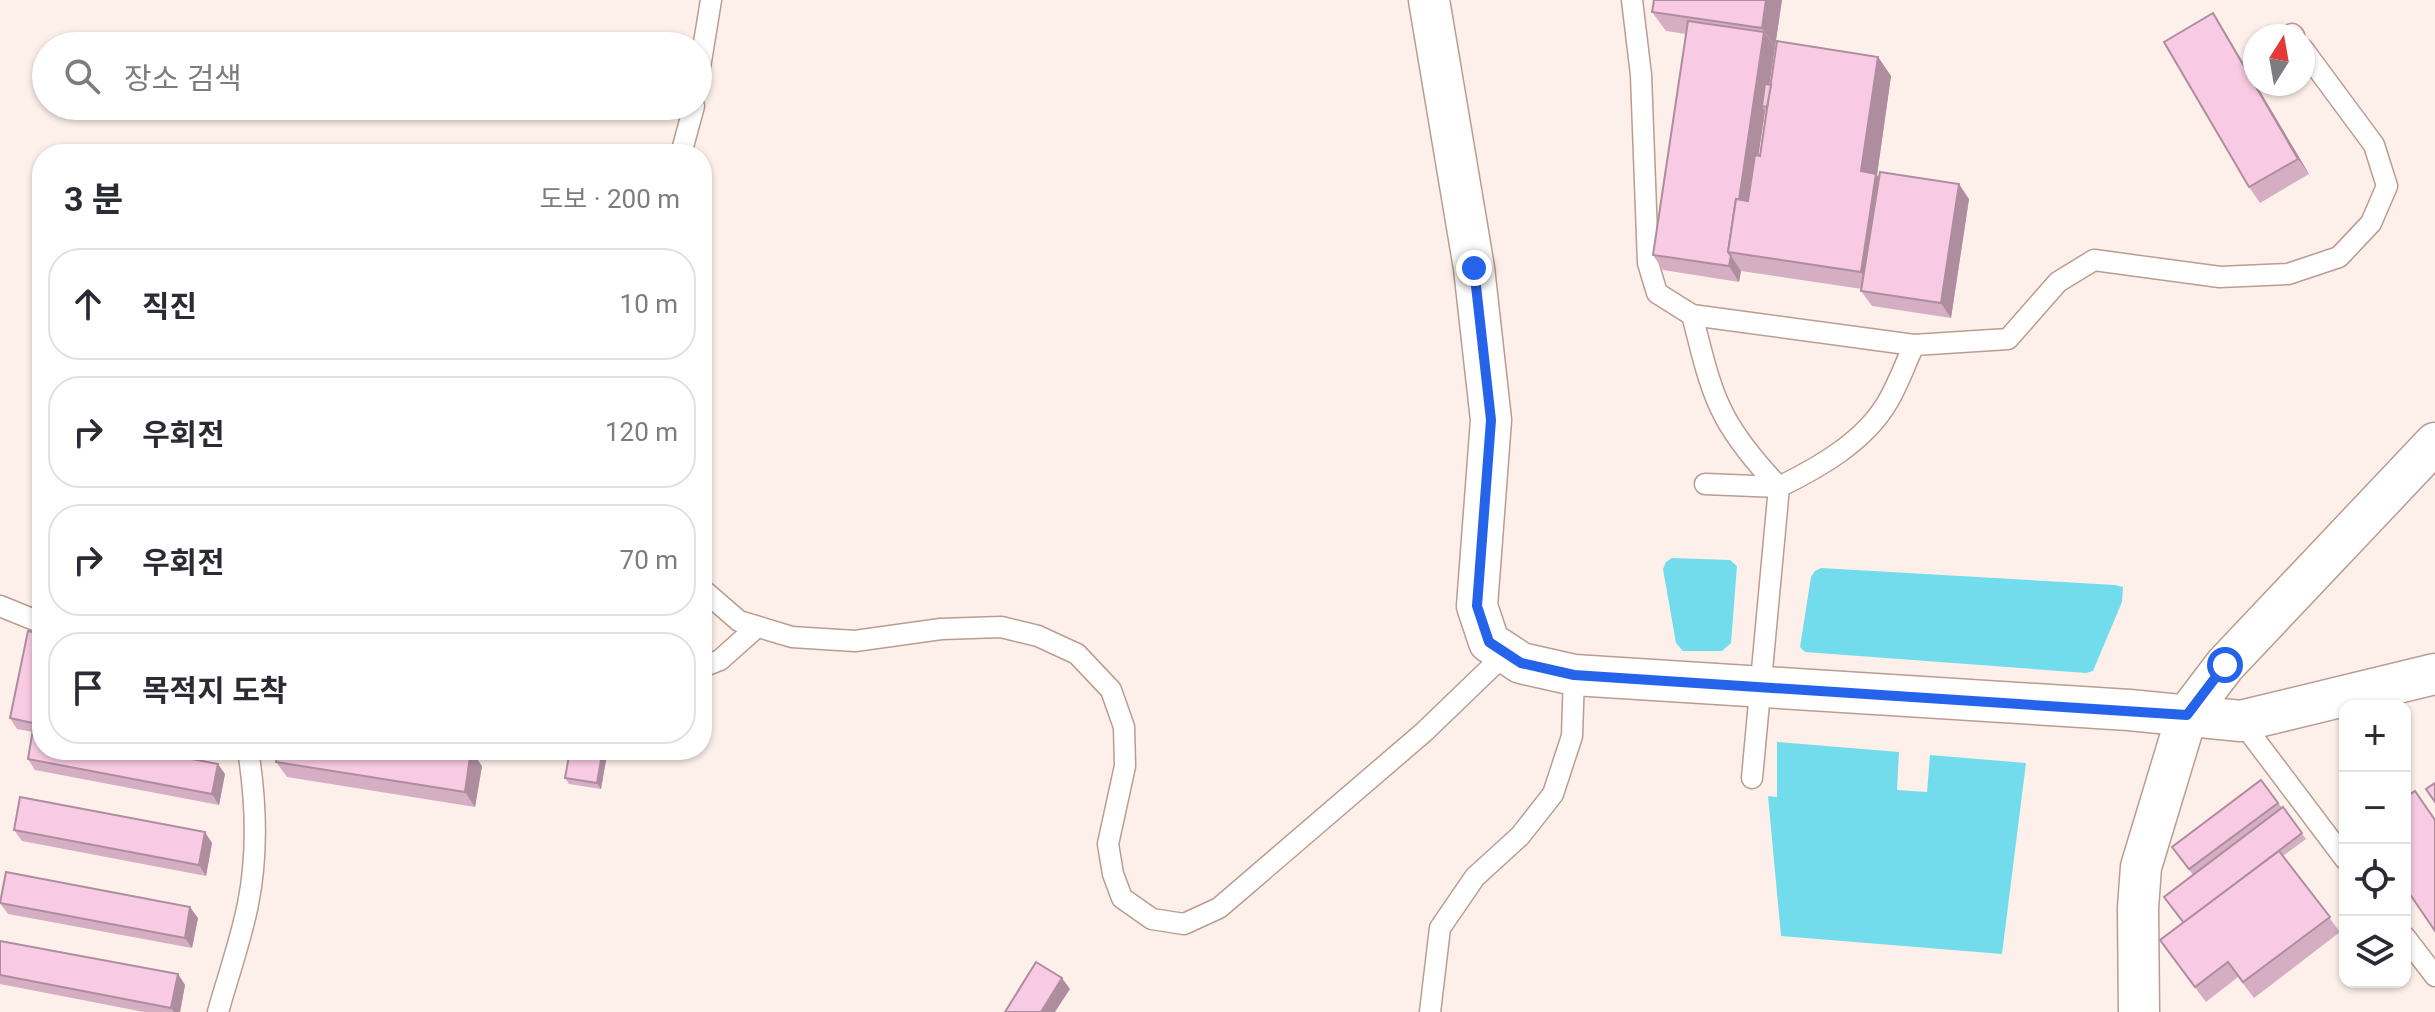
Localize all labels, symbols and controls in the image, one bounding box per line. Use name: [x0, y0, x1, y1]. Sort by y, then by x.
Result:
north arrow: [2243, 24, 2315, 96]
search box: [32, 32, 712, 120]
icon: search: [60, 54, 104, 98]
text: 장소 검색: [124, 61, 242, 96]
text: 3 분: [64, 179, 123, 219]
text: 도보 · 200 m: [539, 184, 680, 214]
route end: [1456, 250, 1492, 286]
icon: ahead: [66, 282, 110, 326]
text: 직진: [142, 289, 197, 324]
text: 10 m: [620, 289, 678, 319]
icon: right: [66, 410, 110, 454]
text: 우회전: [142, 417, 225, 452]
text: 120 m: [605, 417, 678, 447]
icon: right: [66, 538, 110, 582]
text: 우회전: [142, 545, 225, 580]
text: 70 m: [620, 545, 678, 575]
route start: [2207, 647, 2243, 683]
icon: arrive: [66, 666, 110, 710]
text: 목적지 도착: [142, 673, 287, 708]
map controls: [2339, 700, 2411, 988]
button: +: [2339, 700, 2411, 772]
button: −: [2339, 772, 2411, 844]
button: locate: [2339, 844, 2411, 916]
button: layers: [2339, 916, 2411, 988]

